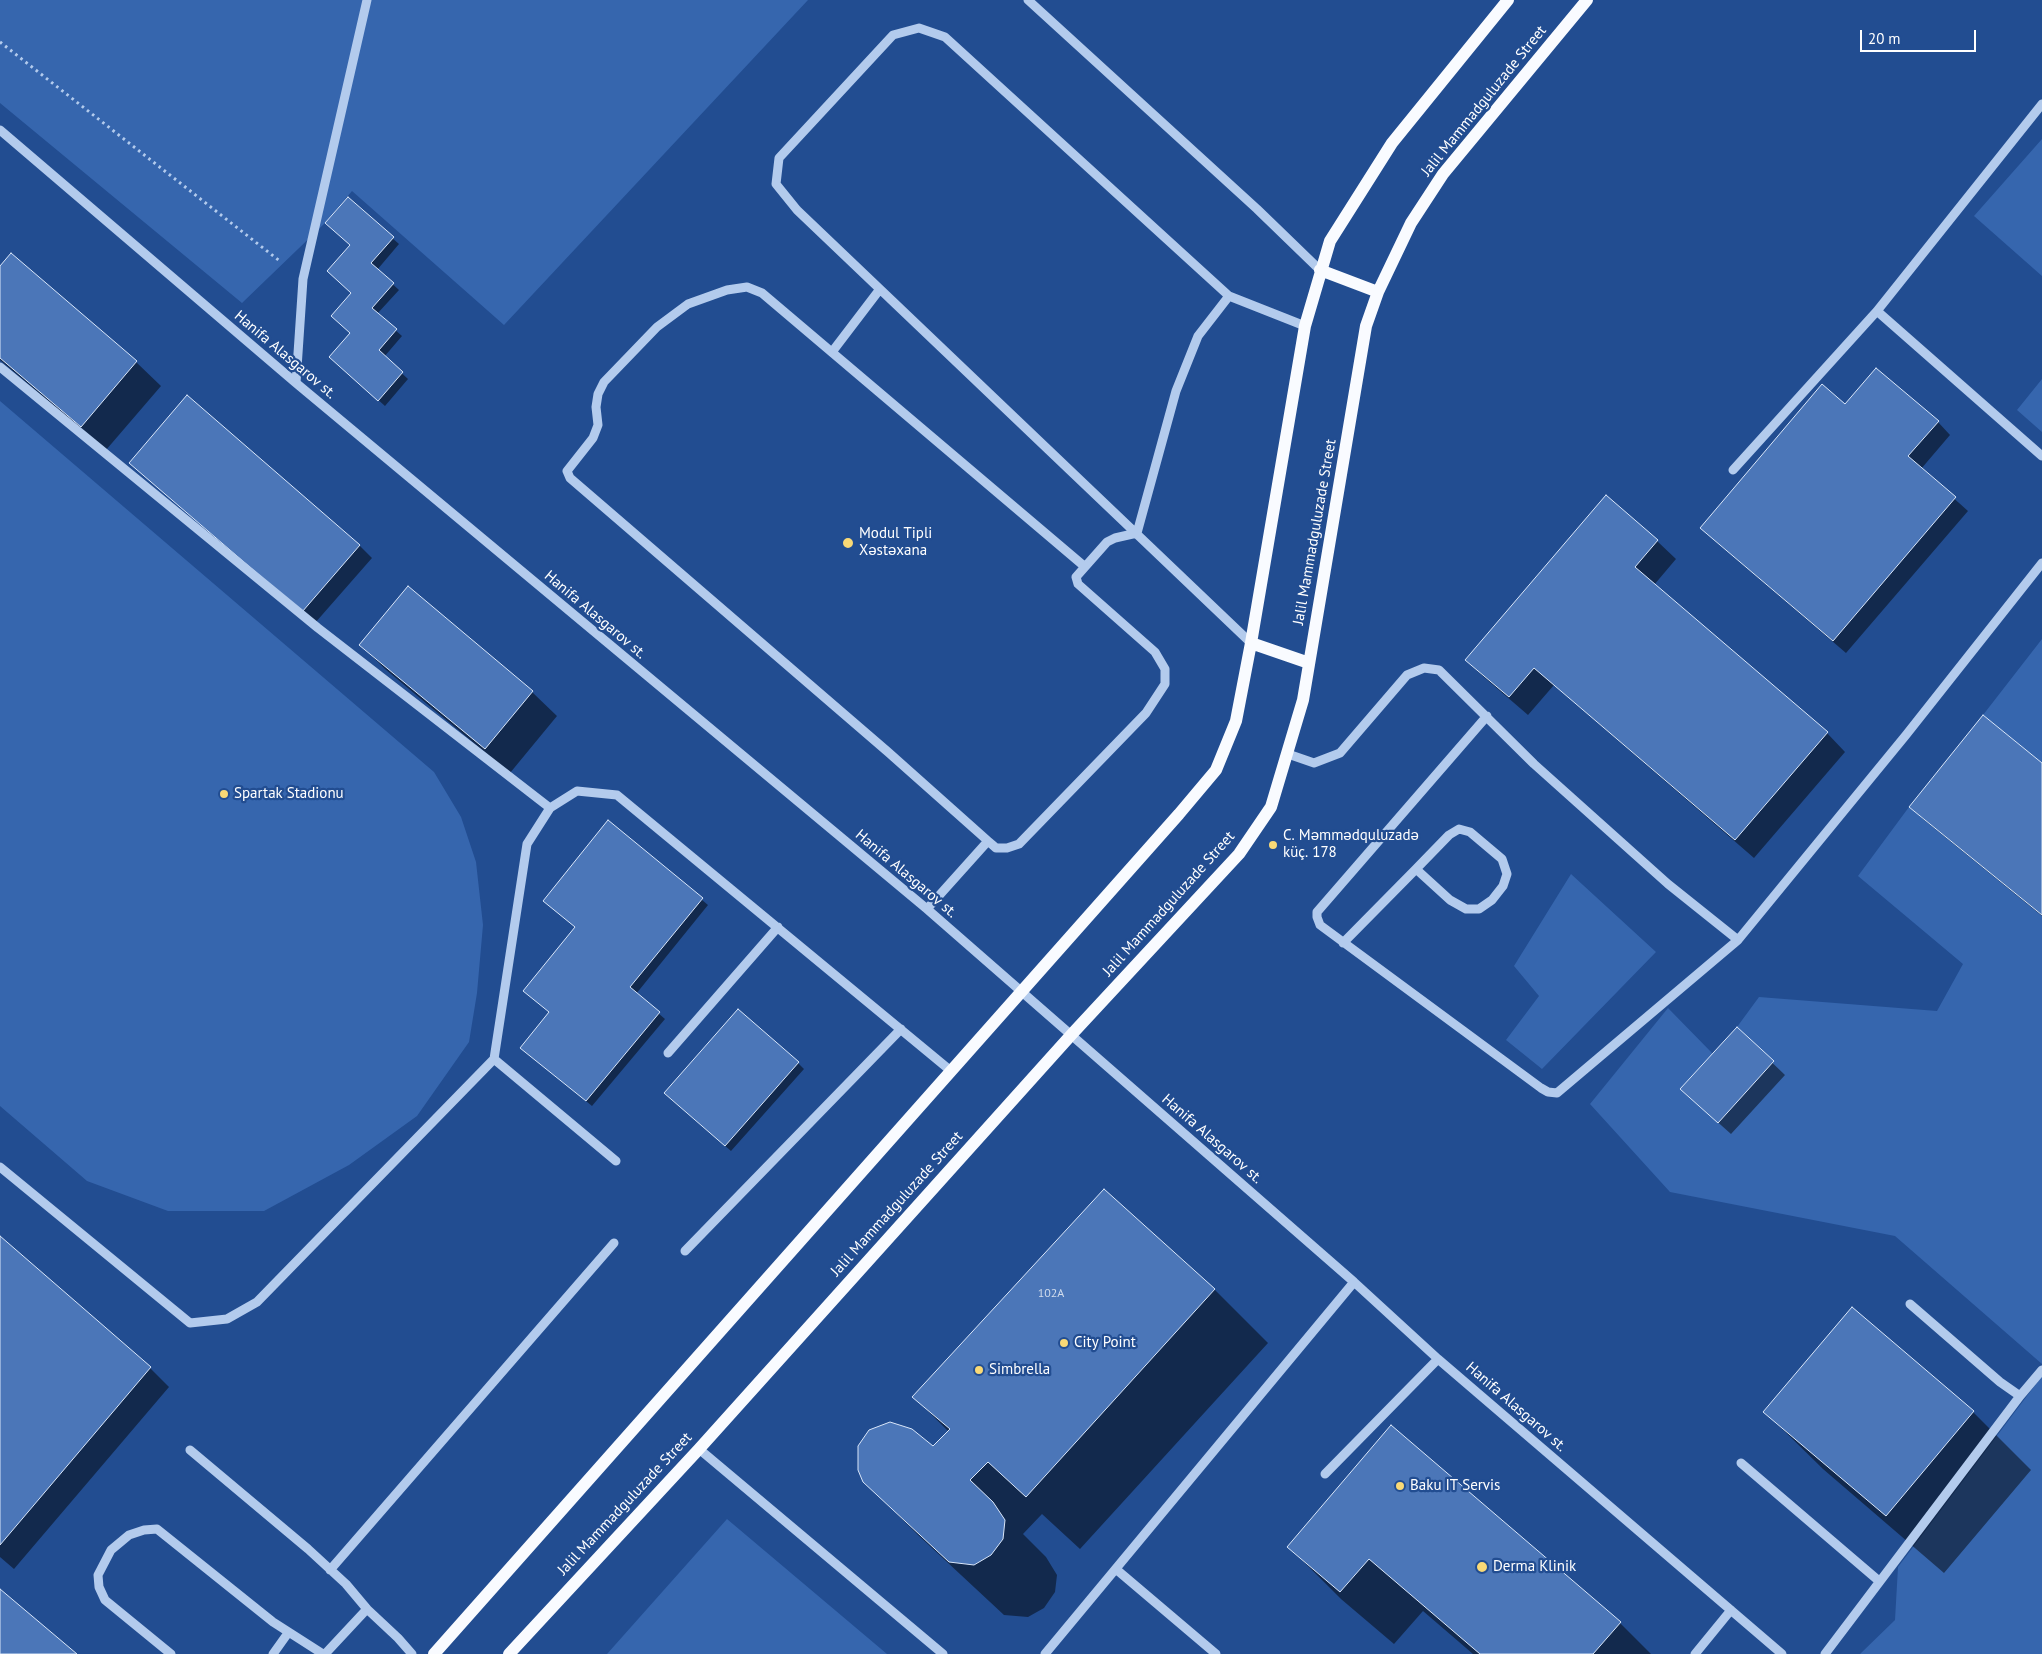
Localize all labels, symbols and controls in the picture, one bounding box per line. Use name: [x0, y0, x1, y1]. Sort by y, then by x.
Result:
scale bar: [1862, 20, 1978, 52]
street label: Jalil Mammadguluzade Street: [1418, 22, 1550, 180]
text: 20 m: [1868, 29, 1901, 48]
street label: Hanifa Alasgarov st.: [230, 307, 340, 403]
street label: Jalil Mammadguluzade Street: [1290, 438, 1340, 626]
place label: Modul Tipli Xəstəxana: [859, 525, 932, 560]
marker: Modul Tipli Xəstəxana: [841, 536, 855, 550]
street label: Hanifa Alasgarov st.: [540, 567, 650, 663]
place label: Spartak Stadionu: [234, 785, 344, 803]
marker: Spartak Stadionu: [218, 788, 230, 800]
street label: Hanifa Alasgarov st.: [851, 826, 961, 922]
place label: C. Məmmədquluzadə küç. 178: [1283, 827, 1419, 862]
street label: Jalil Mammadguluzade Street: [1099, 828, 1239, 980]
marker: C. Məmmədquluzadə küç. 178: [1267, 839, 1279, 851]
street label: Hanifa Alasgarov st.: [1158, 1090, 1266, 1188]
street label: Jalil Mammadguluzade Street: [827, 1128, 967, 1280]
house number: 102A: [1038, 1287, 1064, 1301]
place label: City Point: [1074, 1334, 1136, 1352]
marker: City Point: [1058, 1337, 1070, 1349]
street label: Hanifa Alasgarov st.: [1462, 1358, 1570, 1456]
place label: Simbrella: [989, 1361, 1050, 1379]
marker: Simbrella: [973, 1364, 985, 1376]
street label: Jalil Mammadguluzade Street: [554, 1429, 696, 1579]
place label: Baku IT Servis: [1410, 1477, 1500, 1495]
marker: Baku IT Servis: [1394, 1480, 1406, 1492]
place label: Derma Klinik: [1493, 1558, 1576, 1576]
marker: Derma Klinik: [1475, 1560, 1489, 1574]

